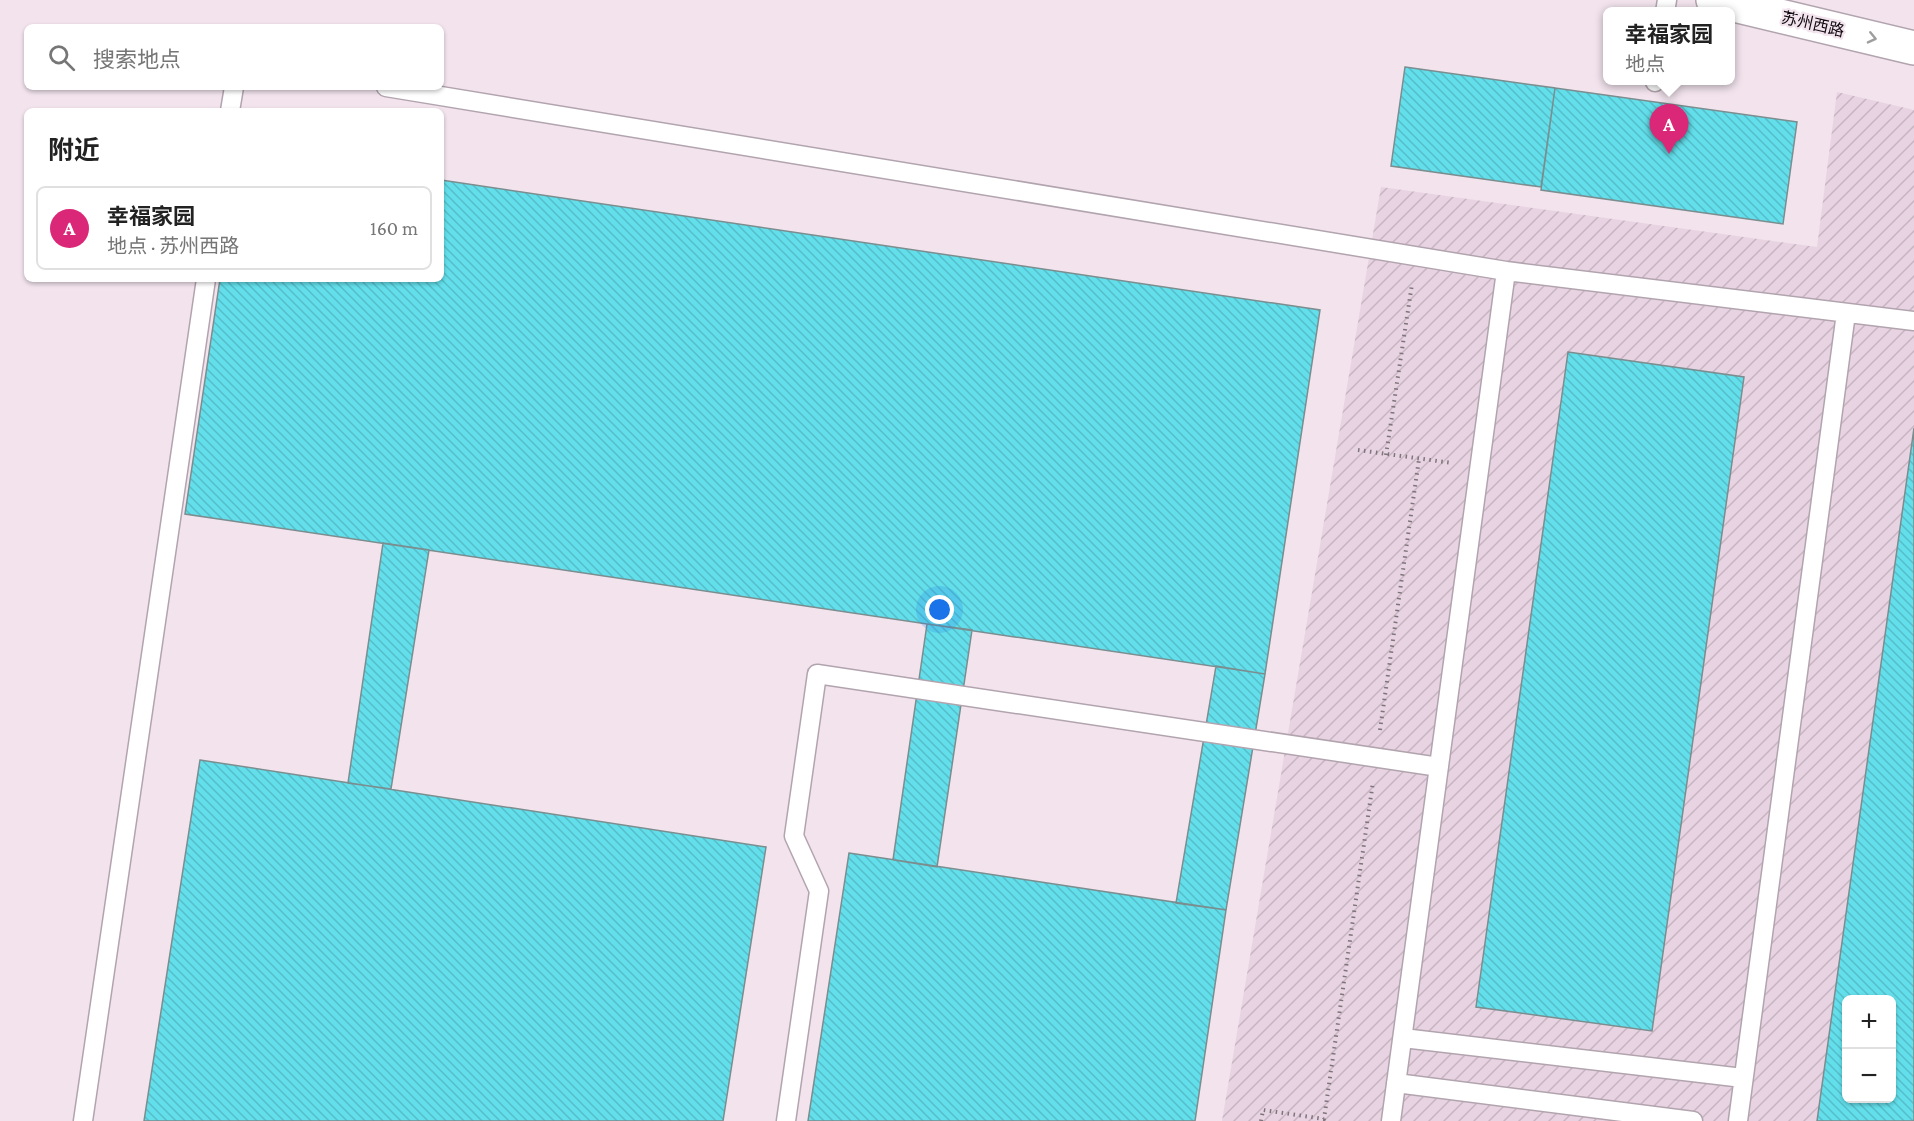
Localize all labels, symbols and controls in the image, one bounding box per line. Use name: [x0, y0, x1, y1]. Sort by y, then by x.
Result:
popup: [1603, 7, 1735, 85]
street label: 苏州西路: [1780, 9, 1846, 39]
text: 幸福家园: [1625, 22, 1713, 47]
search box: [24, 24, 444, 90]
one-way arrow: [1867, 31, 1877, 44]
icon: search: [45, 41, 78, 74]
text: 搜索地点: [93, 47, 181, 72]
text: 地点: [1625, 53, 1665, 75]
pin: A: [1650, 104, 1688, 154]
text: 附近: [48, 136, 100, 165]
text: 幸福家园: [107, 204, 195, 229]
text: A: [64, 217, 75, 239]
text: 160 m: [370, 217, 418, 239]
text: 地点 · 苏州西路: [107, 235, 239, 257]
your location: [925, 595, 954, 624]
map controls: [1842, 995, 1896, 1103]
button: +: [1842, 995, 1896, 1049]
button: −: [1842, 1049, 1896, 1103]

